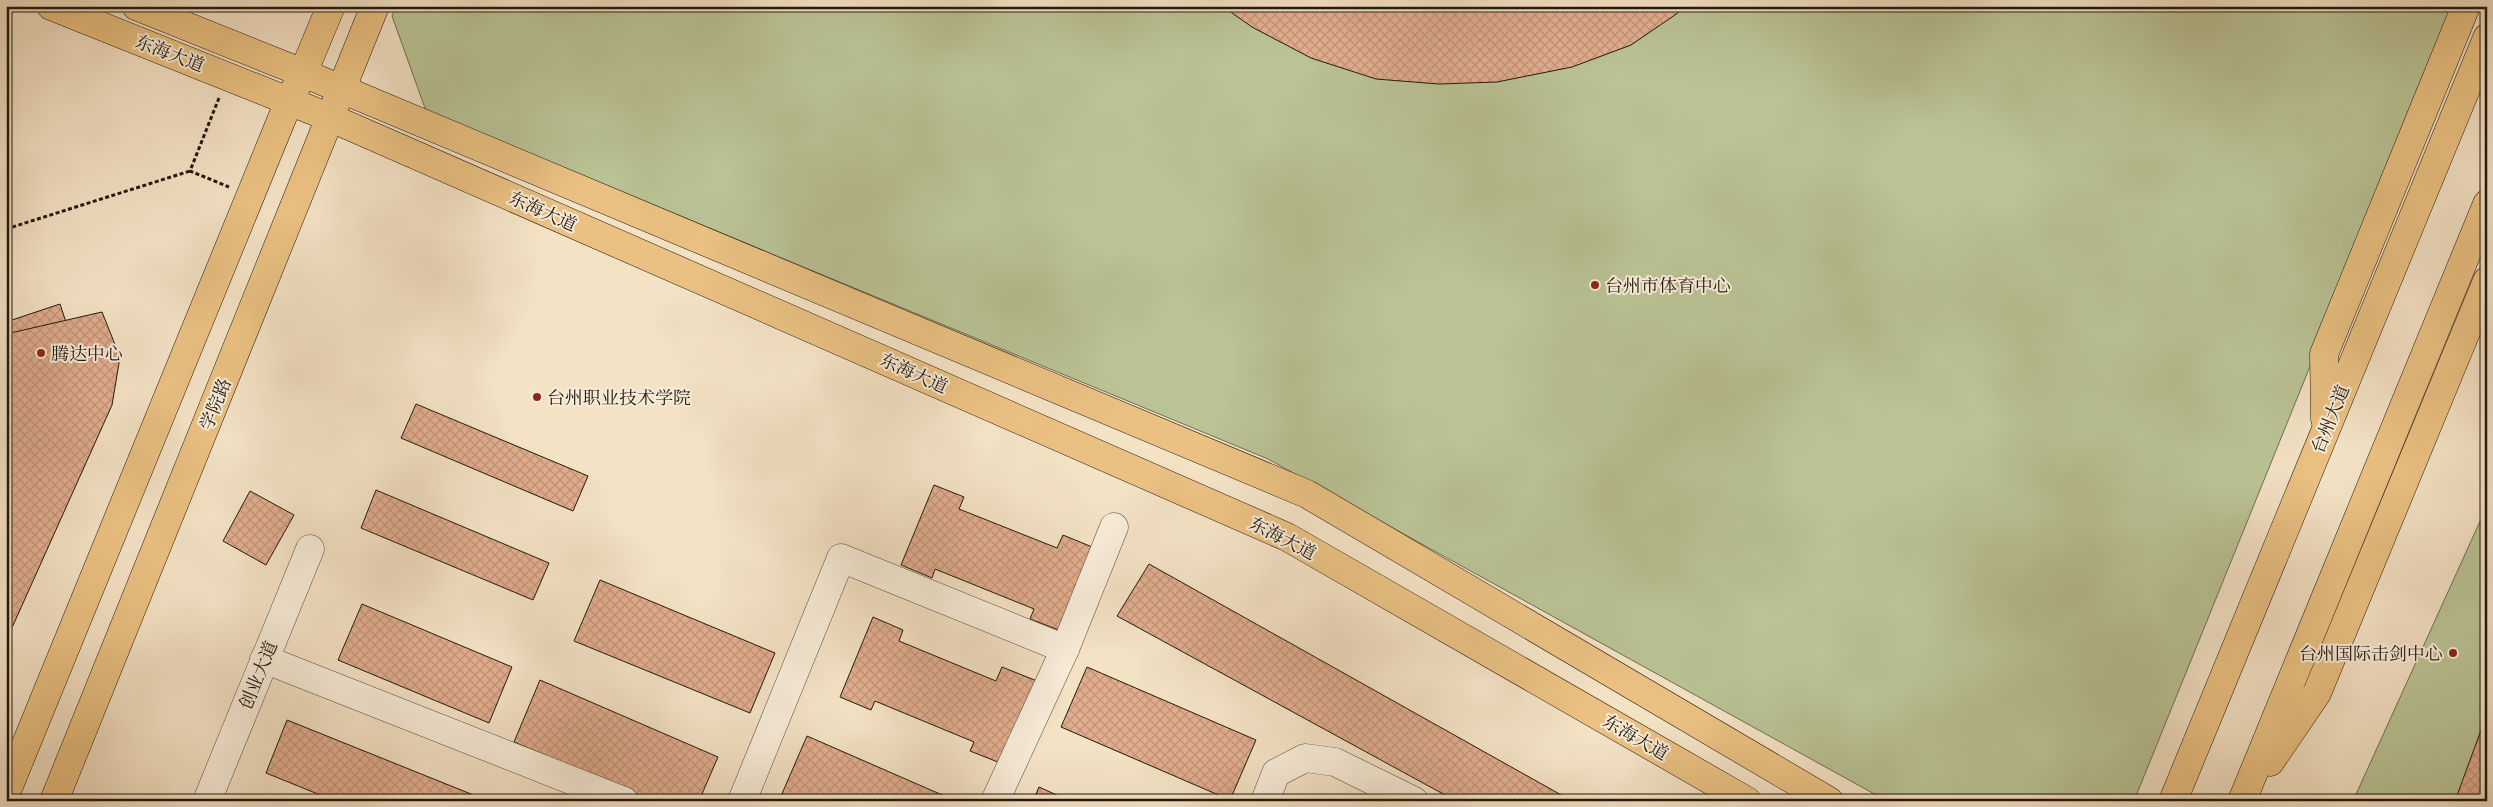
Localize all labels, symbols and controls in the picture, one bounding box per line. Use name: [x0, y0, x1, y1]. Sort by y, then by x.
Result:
street label: 东海大道: [132, 27, 208, 79]
street label: 东海大道: [505, 184, 581, 238]
place label: 台州市体育中心: [1605, 272, 1731, 299]
marker: 台州市体育中心: [1589, 279, 1601, 291]
place label: 腾达中心: [51, 340, 123, 367]
street label: 东海大道: [876, 346, 952, 400]
marker: 腾达中心: [35, 347, 47, 359]
street label: 学院路: [192, 374, 238, 434]
street label: 台州大道: [2304, 381, 2356, 457]
place label: 台州职业技术学院: [547, 384, 691, 411]
marker: 台州职业技术学院: [531, 391, 543, 403]
street label: 东海大道: [1245, 510, 1321, 566]
street label: 创业大道: [232, 637, 284, 713]
place label: 台州国际击剑中心: [2299, 640, 2443, 667]
marker: 台州国际击剑中心: [2447, 647, 2459, 659]
street label: 东海大道: [1598, 707, 1674, 767]

